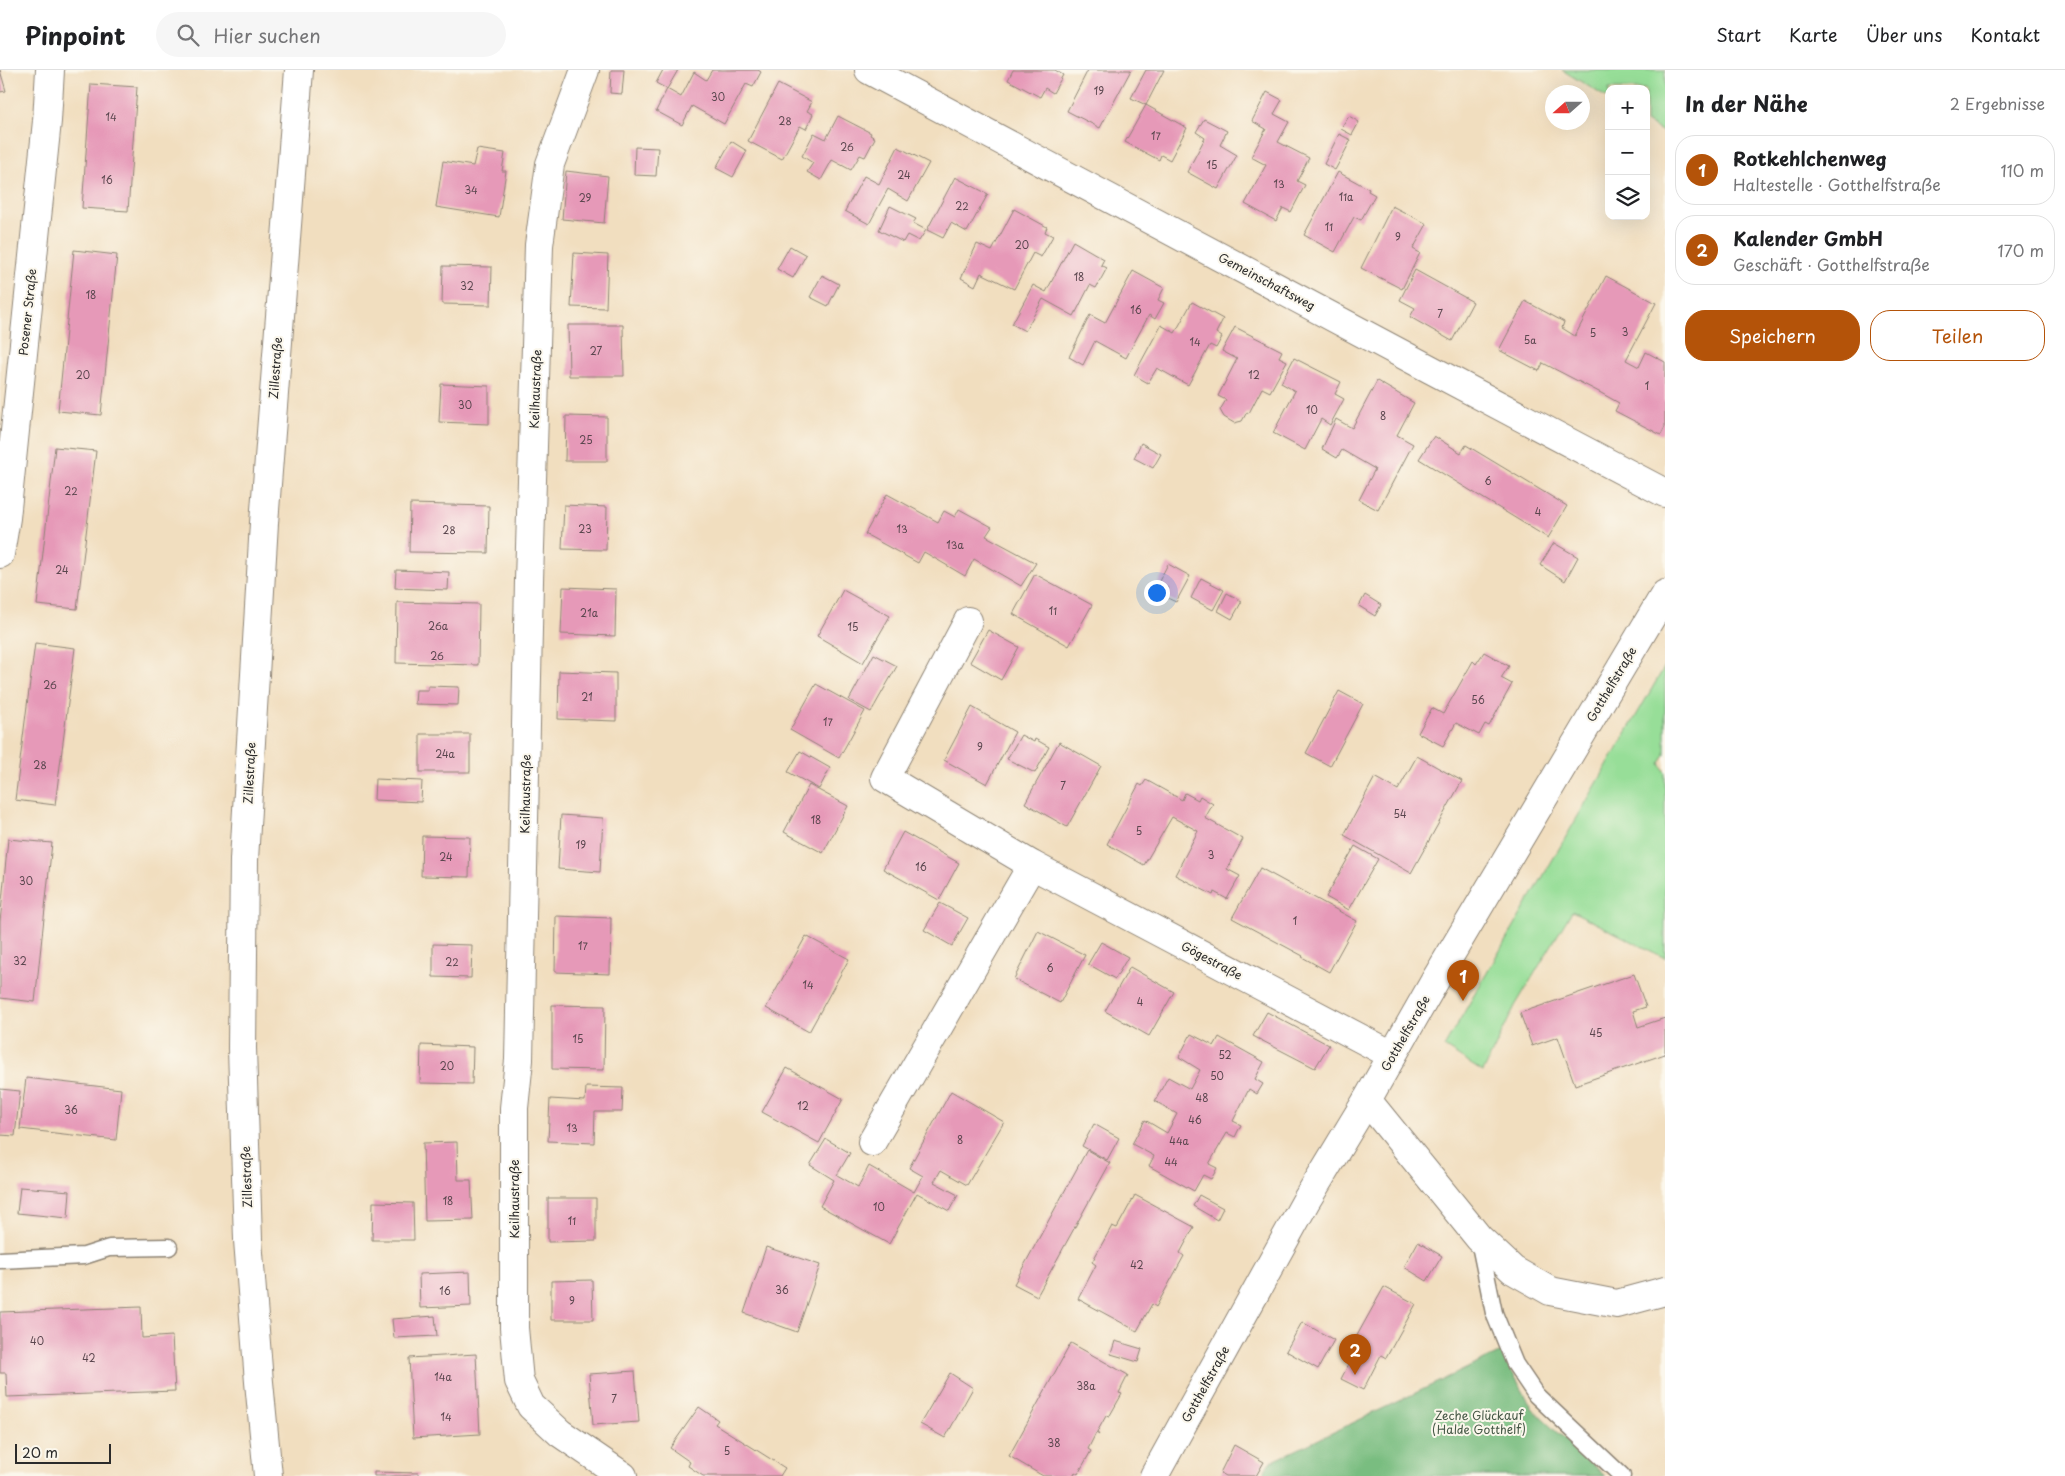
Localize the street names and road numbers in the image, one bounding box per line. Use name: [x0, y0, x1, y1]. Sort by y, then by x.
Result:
street label: Gemeinschaftsweg: [1215, 248, 1319, 314]
street label: Posener Straße: [13, 268, 41, 356]
street label: Zillestraße: [264, 336, 286, 400]
street label: Keilhaustraße: [525, 349, 545, 429]
street label: Gotthelfstraße: [1581, 643, 1641, 725]
street label: Zillestraße: [238, 742, 260, 804]
street label: Keilhaustraße: [515, 754, 535, 834]
street label: Gögestraße: [1178, 936, 1246, 984]
street label: Gotthelfstraße: [1376, 992, 1434, 1074]
street label: Zillestraße: [236, 1146, 256, 1208]
street label: Keilhaustraße: [505, 1159, 523, 1239]
street label: Gotthelfstraße: [1177, 1343, 1233, 1425]

